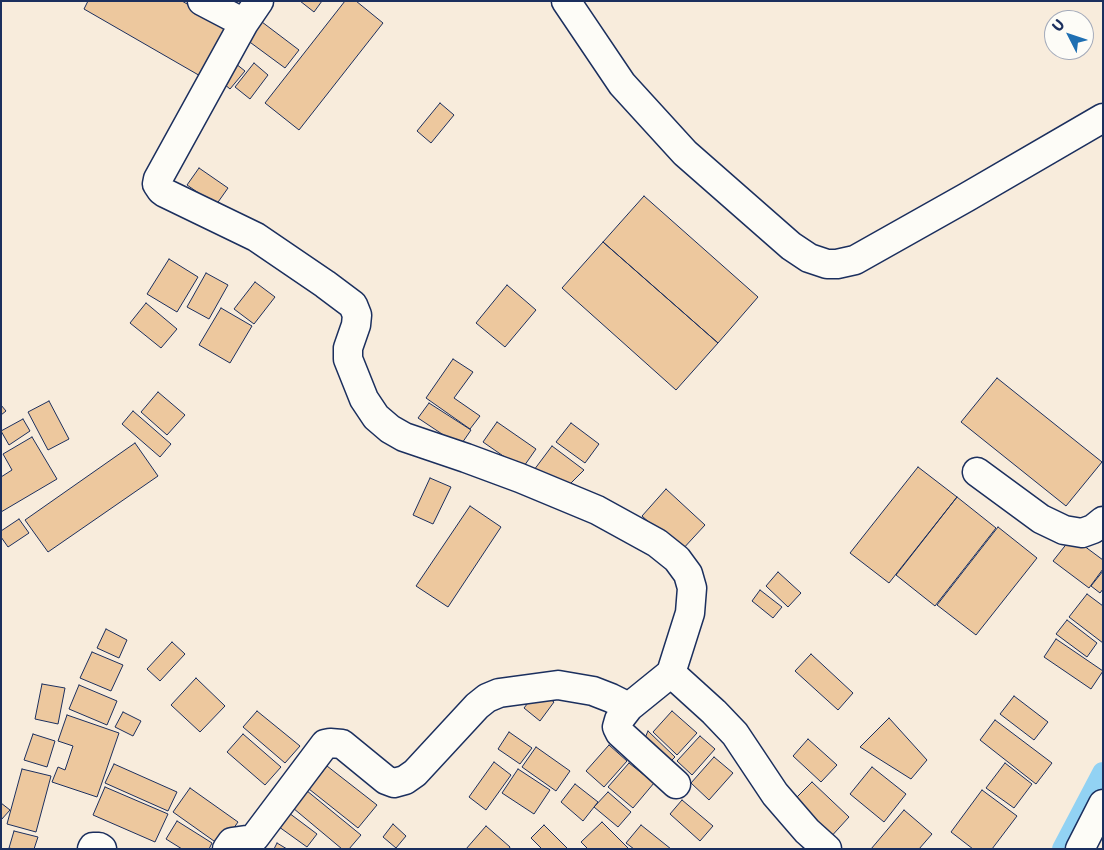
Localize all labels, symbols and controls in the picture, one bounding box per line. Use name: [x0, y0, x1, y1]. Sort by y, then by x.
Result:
north arrow: [1044, 10, 1094, 60]
text: U: [1047, 15, 1069, 36]

